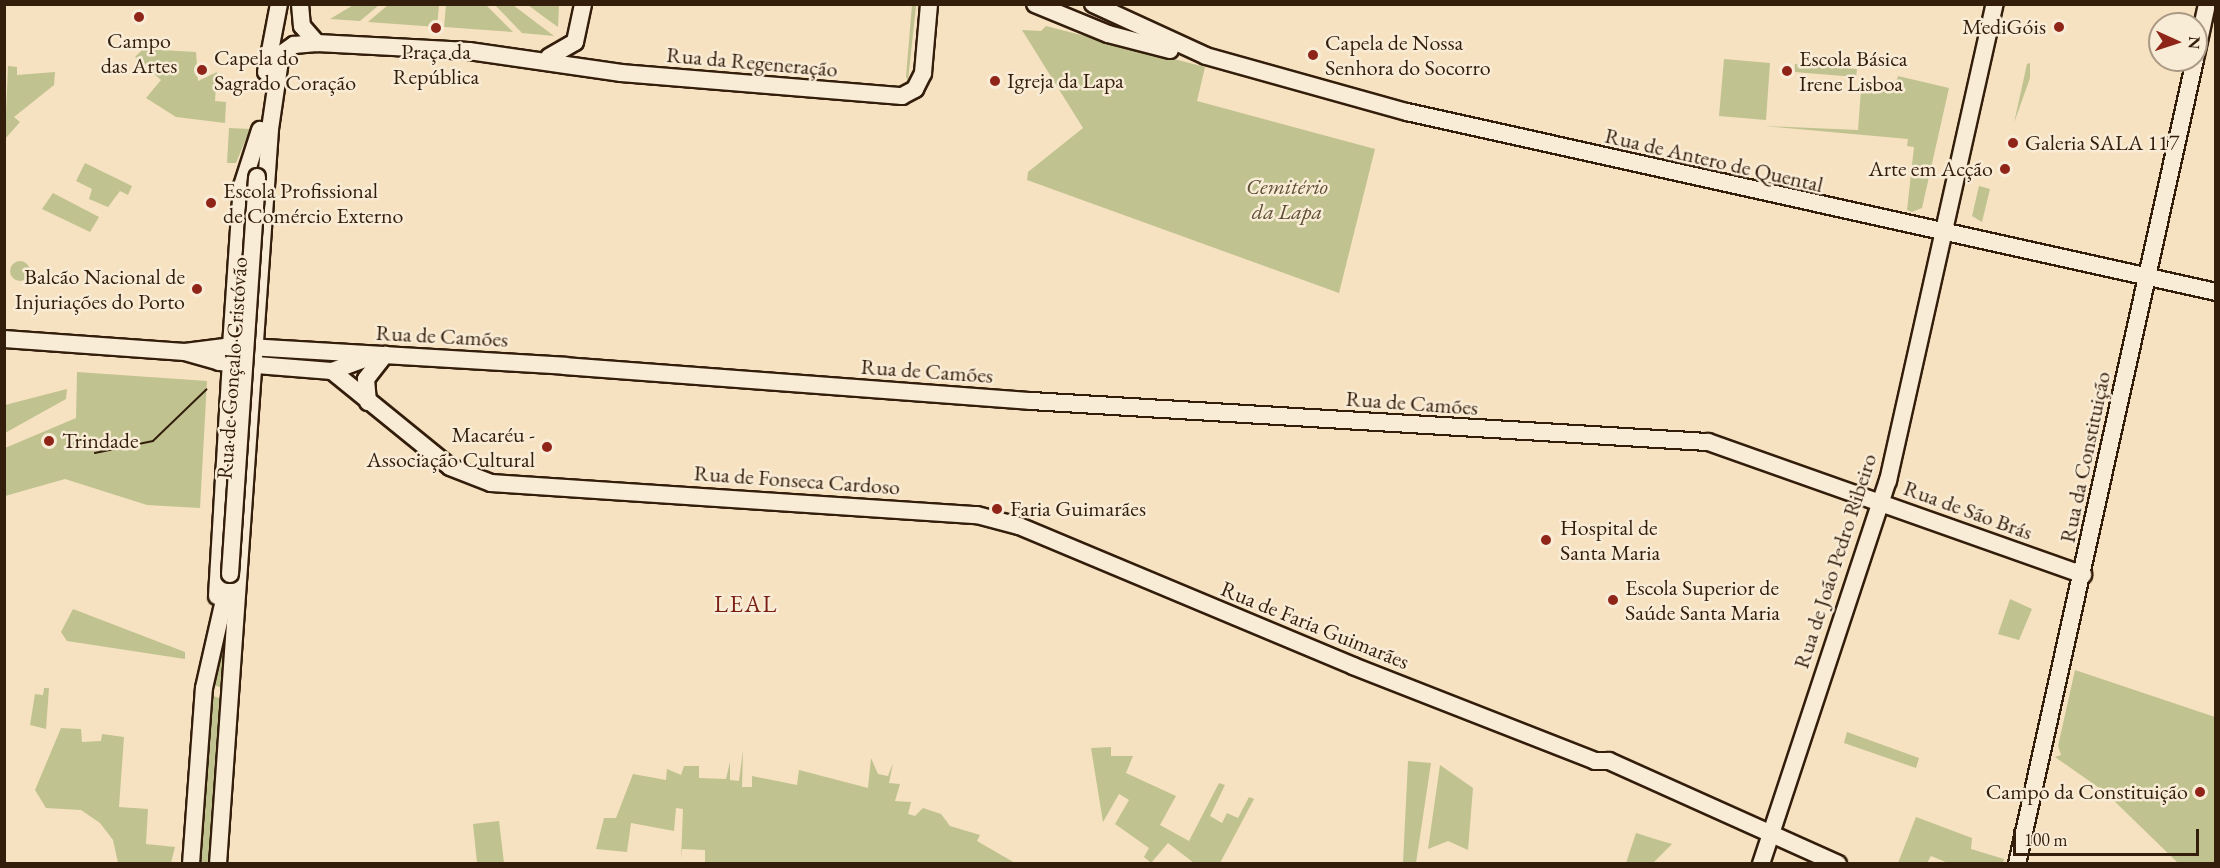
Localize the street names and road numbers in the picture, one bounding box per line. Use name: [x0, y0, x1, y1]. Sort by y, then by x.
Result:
street label: Rua da Regeneração: [665, 41, 839, 83]
street label: Rua de Antero de Quental: [1602, 122, 1826, 198]
street label: Rua de Gonçalo Cristóvão: [211, 256, 253, 480]
street label: Rua de Camões: [375, 319, 509, 353]
street label: Rua de Camões: [860, 353, 994, 389]
street label: Rua da Constituição: [2054, 369, 2116, 545]
street label: Rua de Camões: [1345, 385, 1479, 421]
street label: Rua de João Pedro Ribeiro: [1788, 450, 1882, 672]
street label: Rua de Fonseca Cardoso: [693, 460, 901, 500]
street label: Rua de São Brás: [1900, 475, 2036, 545]
street label: Rua de Faria Guimarães: [1217, 575, 1413, 675]

